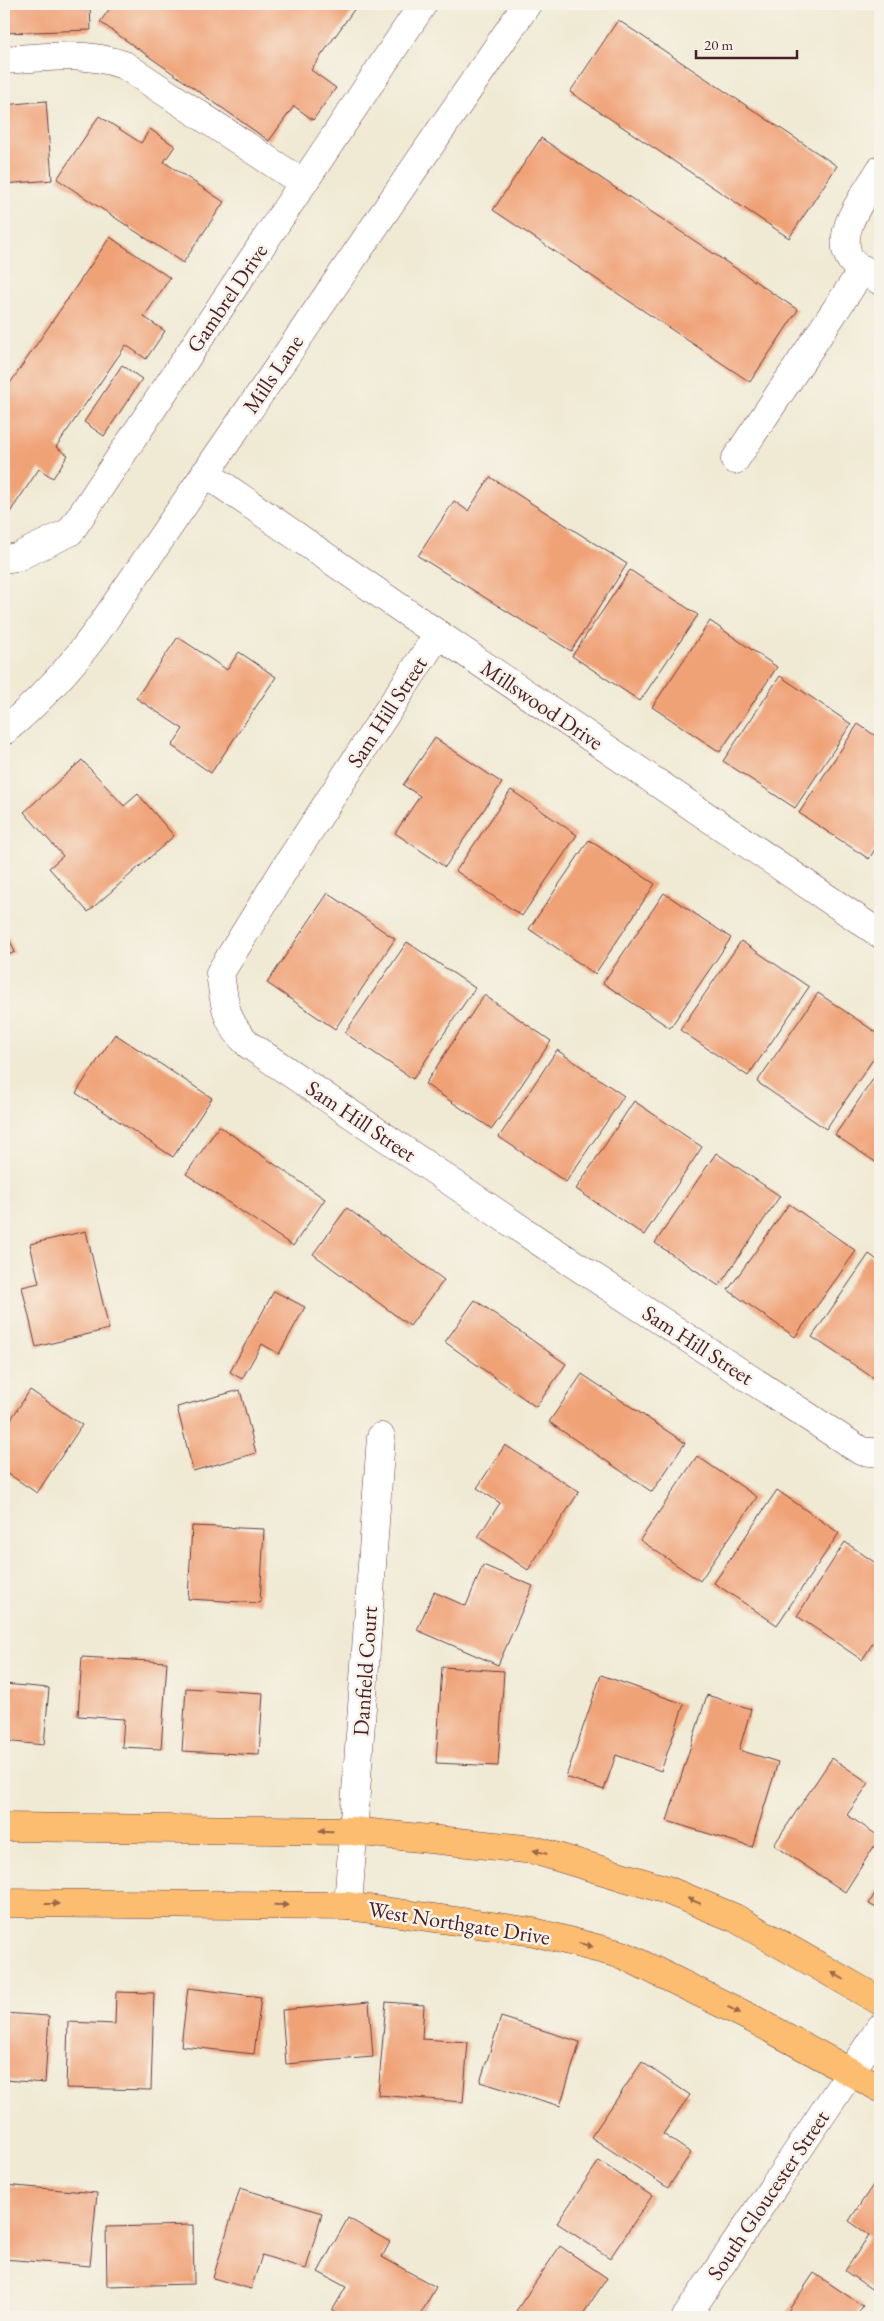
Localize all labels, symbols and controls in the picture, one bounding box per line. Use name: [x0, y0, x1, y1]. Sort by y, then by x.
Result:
scale bar: [696, 28, 798, 60]
text: 20 m: [704, 35, 733, 54]
street label: Gambrel Drive: [180, 237, 274, 358]
street label: Mills Lane: [236, 329, 310, 419]
street label: Sam Hill Street: [340, 651, 434, 773]
street label: Millswood Drive: [475, 653, 609, 757]
street label: Sam Hill Street: [300, 1073, 422, 1169]
street label: Sam Hill Street: [637, 1298, 759, 1392]
street label: Danfield Court: [346, 1605, 384, 1737]
one-way arrow: [318, 1826, 334, 1834]
one-way arrow: [532, 1847, 547, 1855]
street label: West Northgate Drive: [366, 1894, 553, 1952]
one-way arrow: [687, 1897, 701, 1905]
one-way arrow: [45, 1900, 61, 1908]
one-way arrow: [273, 1902, 289, 1910]
one-way arrow: [578, 1941, 593, 1949]
one-way arrow: [832, 1972, 845, 1981]
one-way arrow: [727, 2006, 741, 2014]
street label: South Gloucester Street: [700, 2104, 836, 2286]

